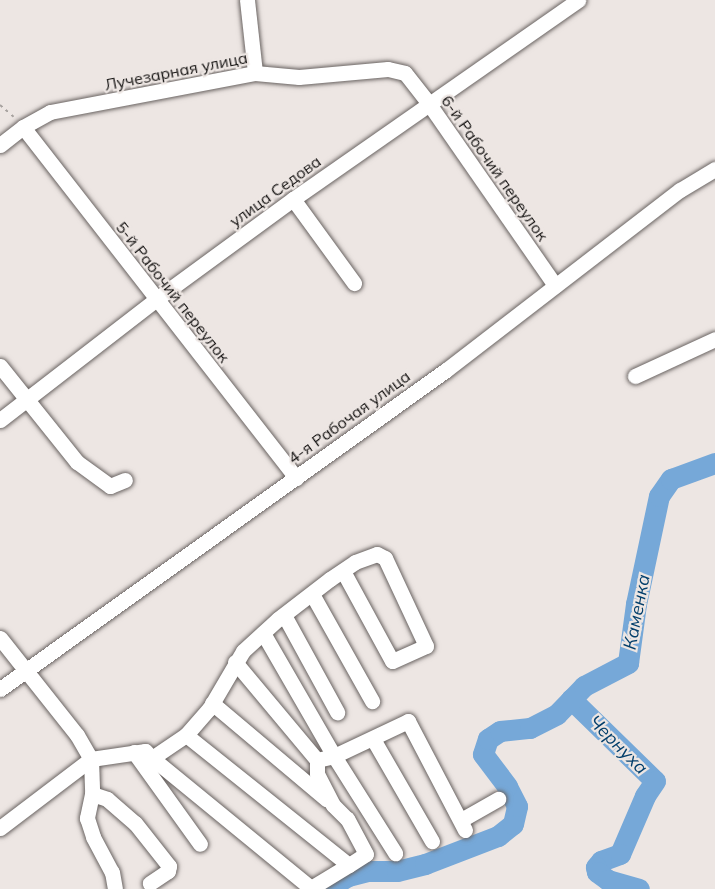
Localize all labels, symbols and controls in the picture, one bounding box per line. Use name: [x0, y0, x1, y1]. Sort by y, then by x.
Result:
street label: Лучезарная улица: [103, 48, 249, 94]
street label: 6-й Рабочий переулок: [437, 91, 553, 245]
street label: улица Седова: [226, 151, 324, 231]
street label: 5-й Рабочий переулок: [112, 218, 234, 366]
street label: 4-я Рабочая улица: [284, 366, 414, 468]
water label: Каменка: [619, 572, 655, 652]
water label: Чернуха: [584, 711, 652, 779]

